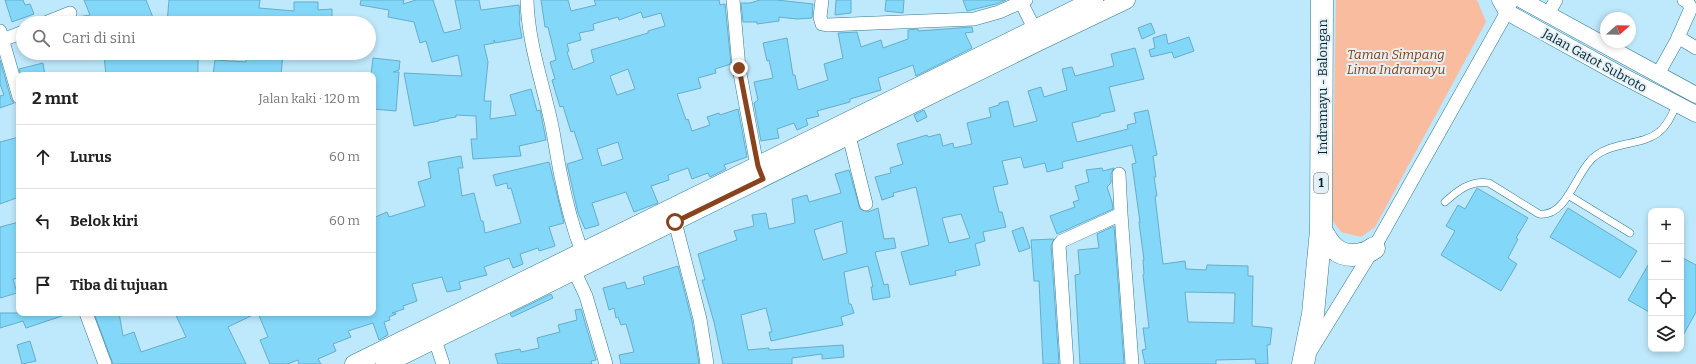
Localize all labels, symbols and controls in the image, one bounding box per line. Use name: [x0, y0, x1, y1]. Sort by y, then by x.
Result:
north arrow: [1600, 12, 1636, 48]
search box: [16, 16, 376, 60]
street label: Indramayu - Balongan: [1315, 19, 1330, 155]
street label: Jalan Gatot Subroto: [1539, 25, 1649, 95]
icon: search: [30, 27, 52, 49]
text: Cari di sini: [62, 29, 135, 47]
park label: Taman Simpang Lima Indramayu: [1347, 47, 1445, 77]
route end: [730, 59, 748, 77]
text: 2 mnt: [32, 88, 79, 109]
text: Jalan kaki · 120 m: [259, 91, 360, 106]
icon: ahead: [32, 146, 54, 168]
text: Lurus: [70, 148, 112, 166]
text: 60 m: [329, 149, 360, 164]
road number: 1: [1314, 173, 1328, 193]
map controls: [1648, 208, 1684, 352]
button: +: [1648, 208, 1684, 244]
icon: left: [32, 210, 54, 232]
text: Belok kiri: [70, 212, 138, 230]
text: 60 m: [329, 213, 360, 228]
route start: [666, 213, 684, 231]
button: −: [1648, 244, 1684, 280]
icon: arrive: [32, 274, 54, 296]
text: Tiba di tujuan: [70, 276, 168, 294]
button: locate: [1648, 280, 1684, 316]
button: layers: [1648, 316, 1684, 352]

